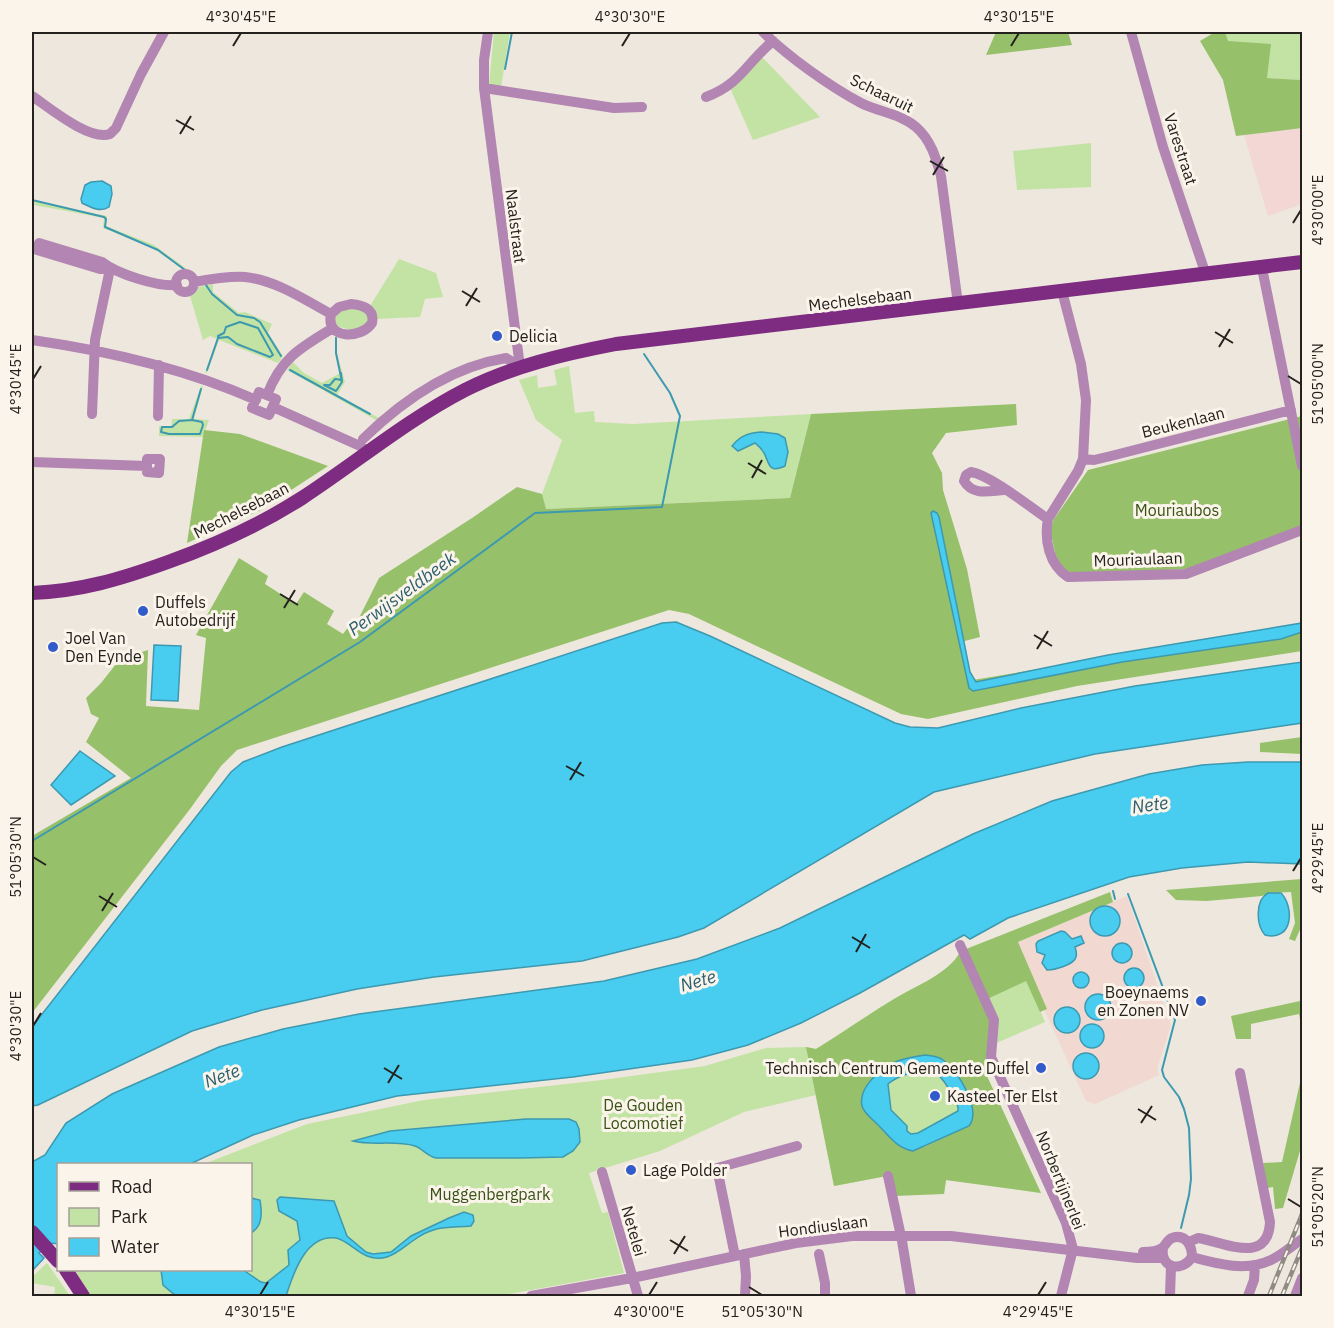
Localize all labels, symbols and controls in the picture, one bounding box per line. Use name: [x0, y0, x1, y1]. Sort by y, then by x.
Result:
text: 4°30'45"E: [206, 7, 276, 26]
text: 4°30'30"E: [595, 7, 665, 26]
text: 4°30'15"E: [984, 7, 1054, 26]
street label: Schaaruit: [847, 69, 917, 117]
street label: Varestraat: [1160, 111, 1202, 187]
text: 4°30'00"E: [1308, 175, 1327, 245]
street label: Naalstraat: [502, 188, 530, 264]
street label: Mechelsebaan: [807, 283, 913, 315]
place label: Delicia: [509, 326, 558, 346]
marker: Delicia: [490, 329, 504, 343]
text: 51°05'00"N: [1308, 343, 1327, 425]
text: 4°30'45"E: [6, 344, 25, 414]
street label: Beukenlaan: [1139, 402, 1227, 442]
street label: Mechelsebaan: [190, 477, 292, 543]
park label: Mouriaubos: [1135, 500, 1219, 520]
water label: Perwijsveldbeek: [343, 546, 461, 641]
street label: Mouriaulaan: [1093, 547, 1183, 571]
place label: Duffels Autobedrijf: [155, 592, 235, 630]
marker: Duffels Autobedrijf: [136, 604, 150, 618]
place label: Joel Van Den Eynde: [65, 628, 142, 666]
marker: Joel Van Den Eynde: [46, 640, 60, 654]
water label: Nete: [1130, 791, 1170, 818]
text: 51°05'30"N: [6, 816, 25, 898]
text: 4°29'45"E: [1308, 823, 1327, 893]
water label: Nete: [677, 964, 719, 997]
place label: Boeynaems en Zonen NV: [1097, 982, 1189, 1020]
text: 4°30'30"E: [6, 991, 25, 1061]
marker: Boeynaems en Zonen NV: [1194, 994, 1208, 1008]
water label: Nete: [201, 1058, 243, 1093]
place label: Technisch Centrum Gemeente Duffel: [765, 1058, 1029, 1078]
marker: Technisch Centrum Gemeente Duffel: [1034, 1061, 1048, 1075]
place label: Kasteel Ter Elst: [947, 1086, 1058, 1106]
marker: Kasteel Ter Elst: [928, 1089, 942, 1103]
park label: De Gouden Locomotief: [603, 1095, 683, 1133]
street label: Norbertijnerlei: [1032, 1128, 1090, 1232]
place label: Lage Polder: [643, 1160, 727, 1180]
legend: [57, 1163, 252, 1271]
marker: Lage Polder: [624, 1163, 638, 1177]
text: 51°05'20"N: [1308, 1166, 1327, 1248]
text: Road: [111, 1175, 152, 1198]
park label: Muggenbergpark: [430, 1184, 551, 1204]
street label: Netelei: [617, 1203, 651, 1259]
text: Park: [111, 1205, 148, 1228]
street label: Hondiuslaan: [777, 1211, 869, 1241]
text: Water: [111, 1235, 160, 1258]
text: 4°30'15"E: [225, 1302, 295, 1321]
text: 4°30'00"E: [614, 1302, 684, 1321]
text: 51°05'30"N: [721, 1302, 803, 1321]
text: 4°29'45"E: [1003, 1302, 1073, 1321]

